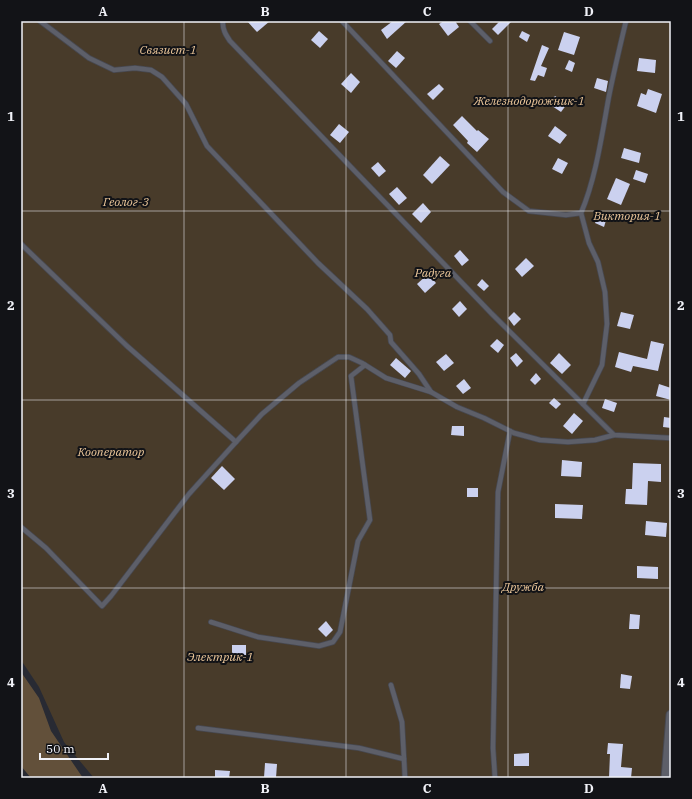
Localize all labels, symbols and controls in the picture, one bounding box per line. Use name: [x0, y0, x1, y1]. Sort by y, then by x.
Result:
text: A: [98, 3, 108, 20]
text: B: [260, 3, 270, 20]
text: C: [423, 3, 432, 20]
text: D: [584, 3, 594, 20]
park label: Связист-1: [140, 42, 196, 57]
park label: Железнодорожник-1: [473, 93, 584, 108]
text: 1: [7, 108, 15, 125]
text: 1: [677, 108, 685, 125]
park label: Геолог-3: [102, 194, 149, 209]
park label: Виктория-1: [593, 208, 661, 223]
park label: Радуга: [414, 265, 452, 280]
text: 2: [7, 297, 15, 314]
text: 2: [677, 297, 685, 314]
park label: Кооператор: [77, 444, 144, 459]
text: 3: [7, 485, 15, 502]
text: 3: [677, 485, 685, 502]
park label: Дружба: [500, 579, 545, 594]
park label: Электрик-1: [187, 649, 253, 664]
text: 4: [7, 674, 15, 691]
text: 4: [677, 674, 685, 691]
scale bar: [40, 735, 108, 761]
text: 50 m: [46, 741, 75, 756]
text: A: [98, 780, 108, 797]
text: B: [260, 780, 270, 797]
text: C: [423, 780, 432, 797]
text: D: [584, 780, 594, 797]

